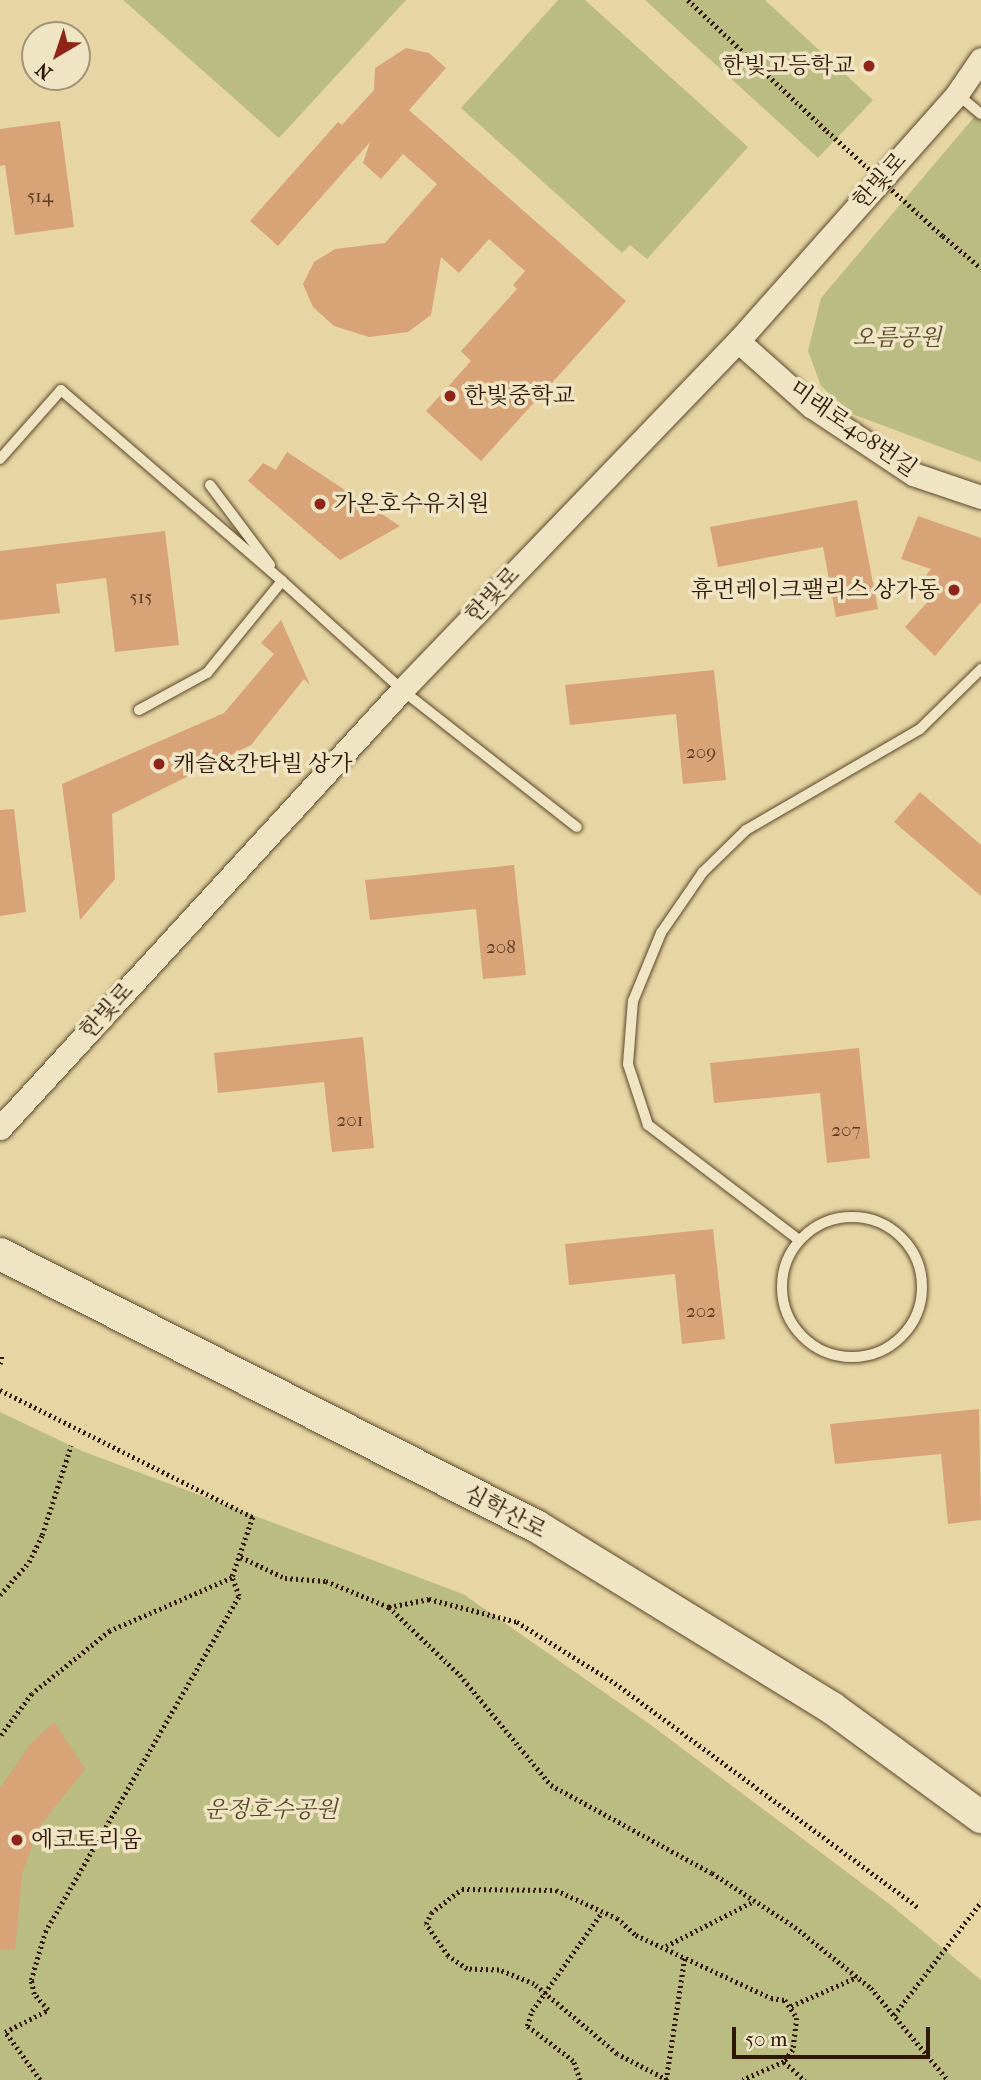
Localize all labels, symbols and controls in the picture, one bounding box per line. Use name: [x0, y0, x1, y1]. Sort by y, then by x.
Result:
north arrow: [21, 21, 91, 91]
place label: 한빛고등학교: [722, 52, 855, 80]
text: N: [32, 58, 57, 84]
marker: 한빛고등학교: [861, 58, 877, 74]
street label: 한빛로: [847, 147, 913, 215]
house number: 514: [27, 186, 53, 208]
park label: 오름공원: [853, 324, 941, 352]
street label: 미래로408번길: [784, 375, 922, 483]
place label: 한빛중학교: [464, 382, 575, 410]
marker: 한빛중학교: [442, 388, 458, 404]
place label: 가온호수유치원: [334, 490, 490, 518]
marker: 가온호수유치원: [312, 496, 328, 512]
street label: 한빛로: [460, 561, 526, 629]
place label: 휴먼레이크팰리스 상가동: [691, 576, 940, 604]
marker: 휴먼레이크팰리스 상가동: [946, 582, 962, 598]
house number: 515: [129, 587, 153, 609]
house number: 209: [686, 742, 716, 764]
place label: 캐슬&칸타빌 상가: [173, 750, 352, 778]
marker: 캐슬&칸타빌 상가: [151, 756, 167, 772]
house number: 208: [486, 937, 516, 959]
street label: 한빛로: [74, 977, 140, 1045]
house number: 201: [337, 1110, 363, 1132]
house number: 207: [831, 1120, 861, 1142]
house number: 202: [686, 1301, 716, 1323]
street label: 심학산로: [459, 1479, 551, 1545]
park label: 운정호수공원: [204, 1796, 338, 1824]
place label: 에코토리움: [31, 1826, 142, 1854]
marker: 에코토리움: [9, 1832, 25, 1848]
scale bar: [736, 2014, 934, 2058]
text: 50 m: [745, 2027, 788, 2051]

